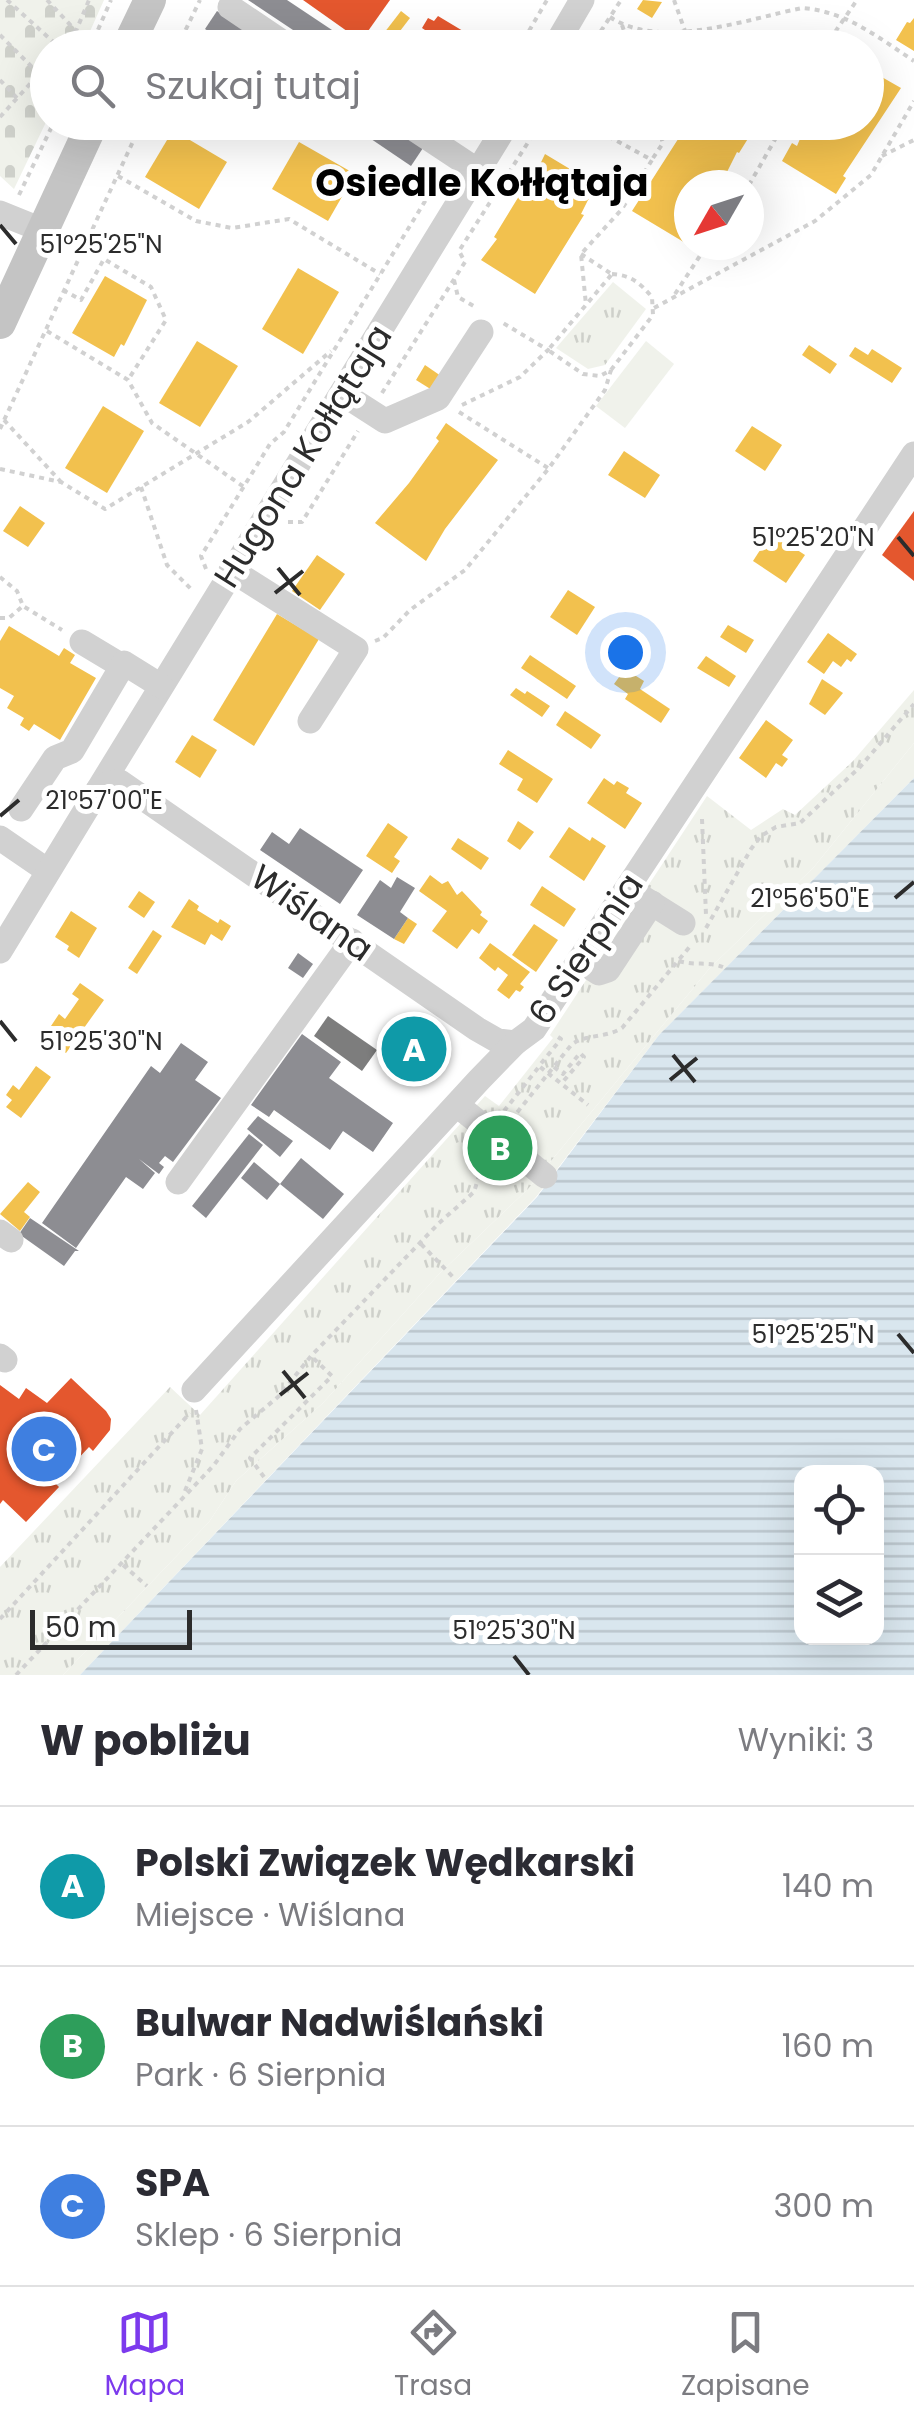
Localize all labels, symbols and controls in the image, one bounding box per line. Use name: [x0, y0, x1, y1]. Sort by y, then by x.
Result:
search box: [30, 30, 884, 140]
icon: search: [65, 58, 120, 113]
text: Szukaj tutaj: [145, 59, 361, 112]
district label: Osiedle Kołłątaja: [315, 156, 649, 209]
north arrow: [674, 170, 764, 260]
text: 51°25'25"N: [40, 227, 162, 262]
street label: Hugona Kołłątaja: [202, 315, 403, 597]
text: 51°25'20"N: [752, 520, 874, 555]
your location: [600, 627, 651, 678]
text: 21°57'00"E: [45, 783, 163, 818]
street label: Wiślana: [241, 853, 383, 973]
street label: 6 Sierpnia: [517, 863, 654, 1034]
text: 21°56'50"E: [750, 881, 870, 916]
pin: A: [382, 1012, 446, 1086]
text: 51°25'30"N: [39, 1024, 163, 1059]
pin: B: [468, 1110, 532, 1186]
text: 51°25'25"N: [752, 1317, 874, 1352]
pin: C: [12, 1412, 76, 1486]
map controls: [794, 1465, 884, 1645]
button: locate: [794, 1465, 884, 1555]
button: layers: [794, 1555, 884, 1645]
scale bar: [30, 1605, 192, 1650]
text: 50 m: [45, 1608, 116, 1647]
text: 51°25'30"N: [452, 1613, 576, 1648]
text: W pobliżu: [40, 1711, 251, 1770]
text: Wyniki: 3: [738, 1717, 874, 1762]
text: Polski Związek Wędkarski: [135, 1836, 635, 1889]
text: A: [61, 1863, 84, 1908]
text: 140 m: [782, 1863, 874, 1908]
text: Miejsce · Wiślana: [135, 1892, 405, 1937]
text: Bulwar Nadwiślański: [135, 1996, 544, 2049]
text: B: [62, 2023, 83, 2068]
text: 160 m: [782, 2023, 874, 2068]
text: Park · 6 Sierpnia: [135, 2052, 386, 2097]
text: SPA: [135, 2156, 210, 2209]
text: C: [60, 2183, 85, 2228]
text: 300 m: [773, 2183, 874, 2228]
text: Sklep · 6 Sierpnia: [135, 2212, 402, 2257]
tab: Mapa: [104, 2305, 185, 2407]
tab: Trasa: [394, 2305, 472, 2407]
tab: Zapisane: [681, 2305, 810, 2407]

